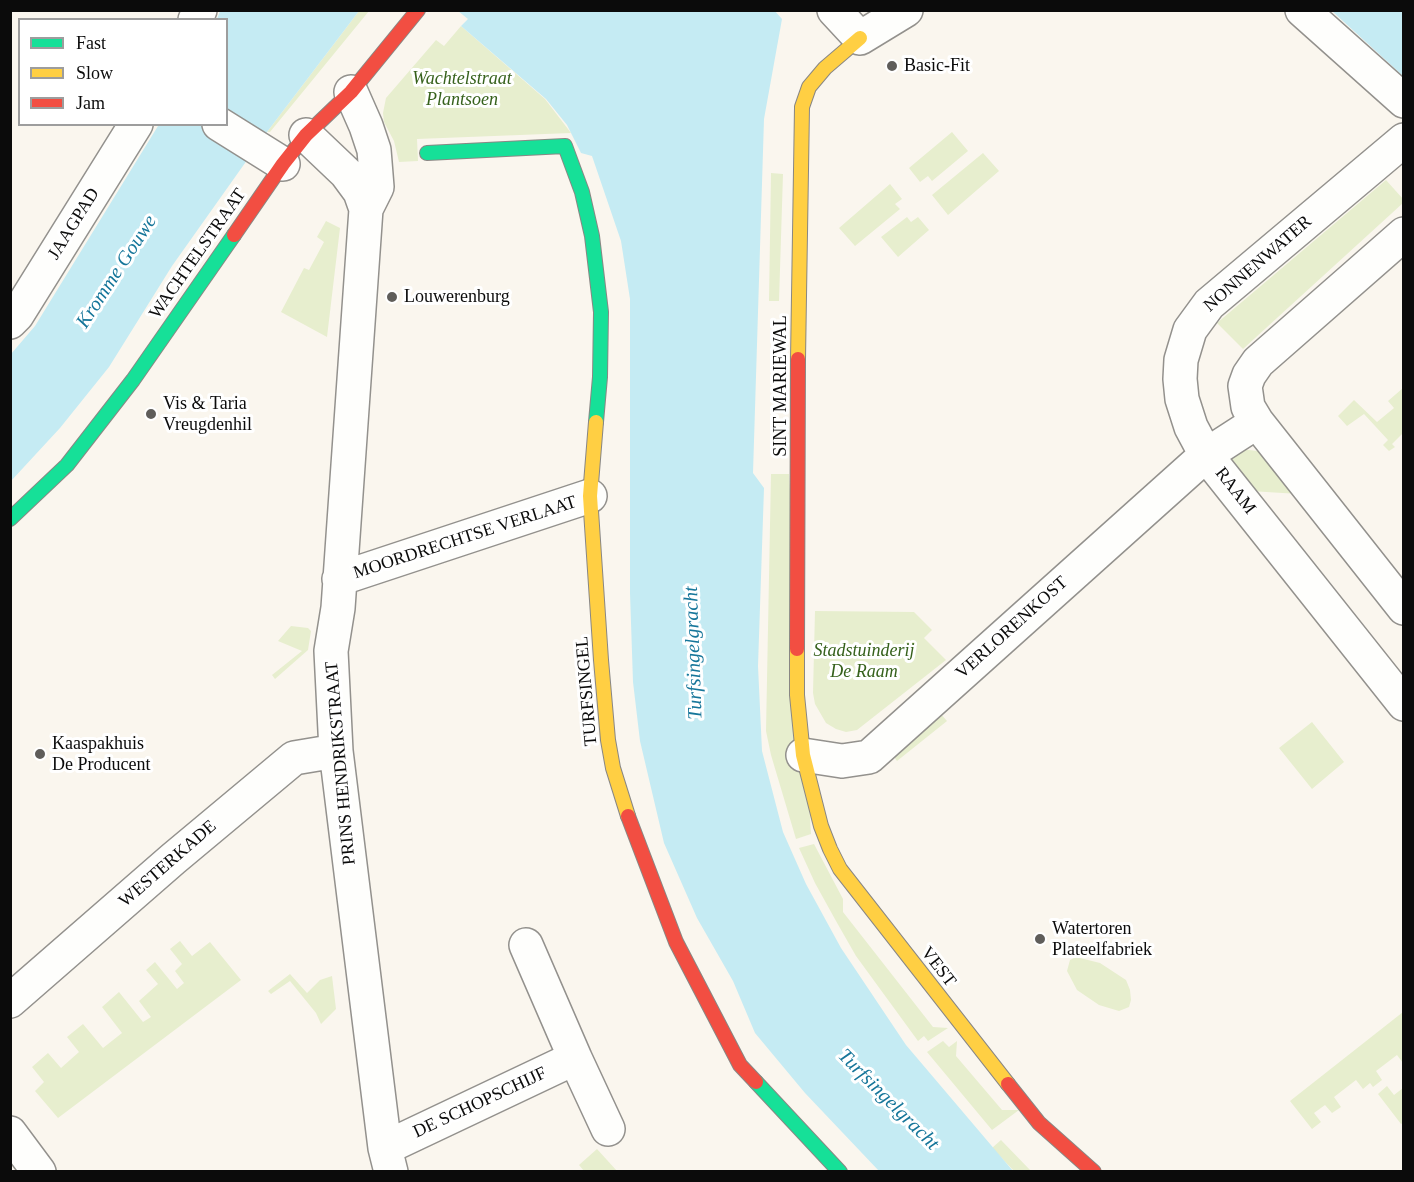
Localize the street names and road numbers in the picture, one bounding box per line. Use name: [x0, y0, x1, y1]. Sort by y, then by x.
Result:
street label: JAAGPAD: [44, 184, 104, 264]
street label: WACHTELSTRAAT: [145, 185, 251, 323]
street label: NONNENWATER: [1200, 211, 1316, 317]
street label: SINT MARIEWAL: [770, 315, 792, 457]
street label: RAAM: [1210, 463, 1260, 519]
street label: MOORDRECHTSE VERLAAT: [351, 492, 579, 584]
street label: VERLORENKOST: [952, 572, 1072, 684]
street label: TURFSINGEL: [571, 635, 603, 747]
street label: PRINS HENDRIKSTRAAT: [321, 660, 361, 866]
street label: WESTERKADE: [115, 816, 221, 912]
street label: VEST: [916, 943, 960, 991]
street label: DE SCHOPSCHIJF: [410, 1063, 550, 1143]

